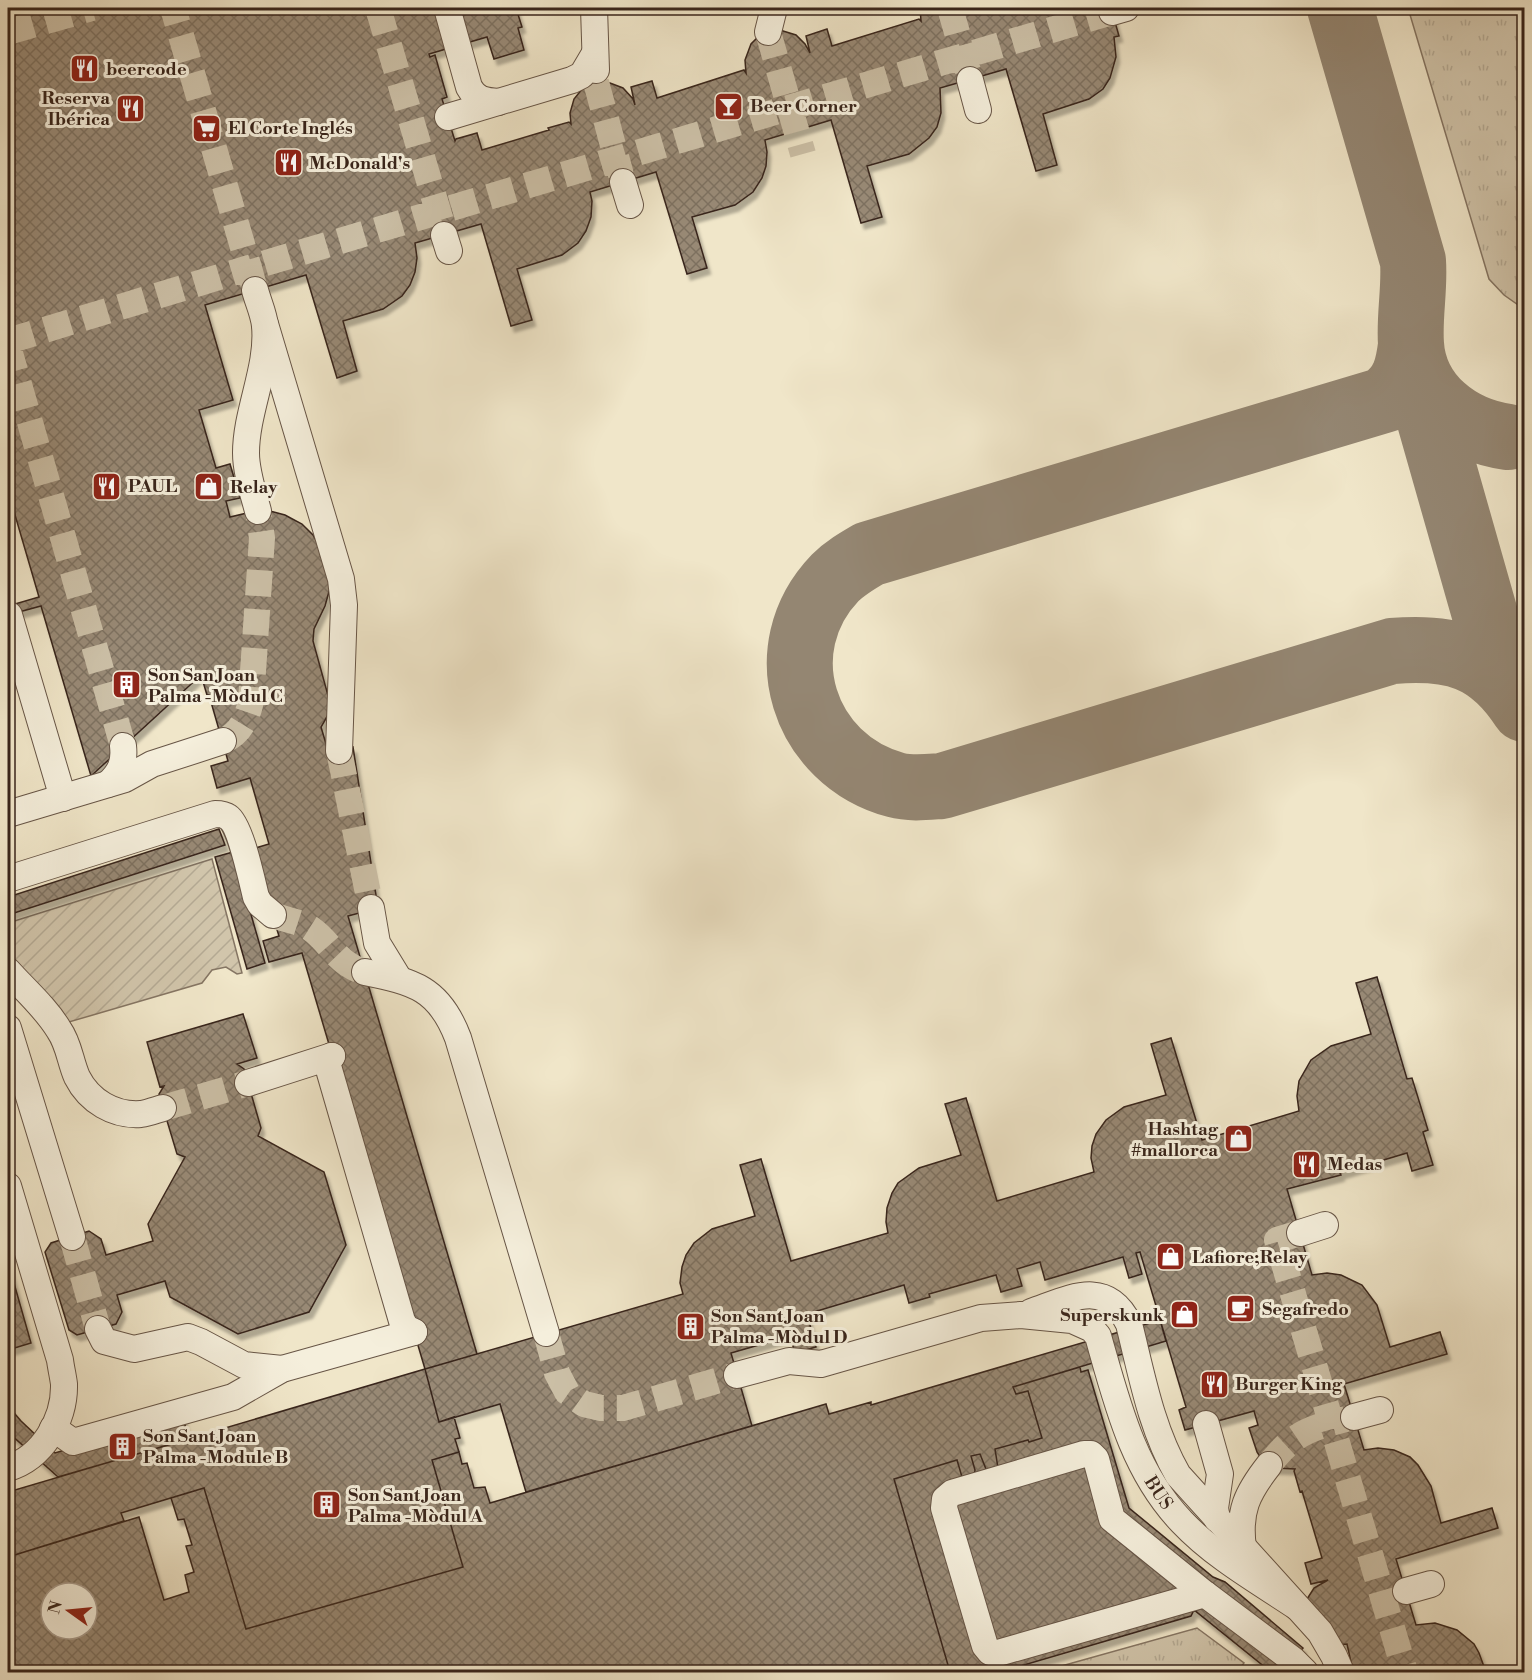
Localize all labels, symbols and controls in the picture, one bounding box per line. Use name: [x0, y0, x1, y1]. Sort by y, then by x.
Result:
restaurant icon: beercode: [69, 53, 101, 85]
place label: beercode: [106, 58, 187, 81]
place label: Reserva Ibérica: [42, 87, 110, 131]
bar icon: Beer Corner: [713, 90, 745, 122]
restaurant icon: Reserva Ibérica: [115, 92, 147, 124]
place label: Beer Corner: [750, 95, 857, 118]
supermarket icon: El Corte Inglés: [191, 112, 223, 144]
place label: El Corte Inglés: [228, 117, 353, 140]
restaurant icon: McDonald's: [272, 147, 304, 179]
place label: McDonald's: [309, 152, 410, 175]
restaurant icon: PAUL: [91, 470, 123, 502]
shop icon: Relay: [193, 471, 225, 503]
place label: PAUL: [128, 475, 177, 498]
place label: Relay: [230, 476, 278, 499]
place label: Son San Joan Palma -Mòdul C: [148, 664, 283, 708]
building icon: Son San Joan Palma -Mòdul C: [111, 669, 143, 701]
place label: Hashtag #mallorca: [1132, 1118, 1219, 1162]
shop icon: Hashtag #mallorca: [1223, 1123, 1255, 1155]
restaurant icon: Medas: [1290, 1148, 1322, 1180]
place label: Medas: [1327, 1153, 1382, 1176]
shop icon: Lafiore;Relay: [1155, 1241, 1187, 1273]
place label: Lafiore;Relay: [1192, 1246, 1308, 1269]
cafe icon: Segafredo: [1225, 1293, 1257, 1325]
place label: Segafredo: [1262, 1298, 1349, 1321]
shop icon: Superskunk: [1169, 1299, 1201, 1331]
place label: Superskunk: [1060, 1304, 1165, 1327]
place label: Son Sant Joan Palma -Mòdul D: [711, 1305, 847, 1349]
building icon: Son Sant Joan Palma -Mòdul D: [674, 1310, 706, 1342]
restaurant icon: Burger King: [1198, 1368, 1230, 1400]
place label: Burger King: [1235, 1373, 1343, 1396]
place label: Son Sant Joan Palma -Module B: [143, 1425, 288, 1469]
building icon: Son Sant Joan Palma -Module B: [106, 1430, 138, 1462]
street label: BUS: [1139, 1471, 1178, 1514]
place label: Son Sant Joan Palma -Mòdul A: [348, 1484, 484, 1528]
building icon: Son Sant Joan Palma -Mòdul A: [311, 1489, 343, 1521]
north arrow: [39, 1581, 99, 1641]
text: N: [44, 1598, 67, 1616]

